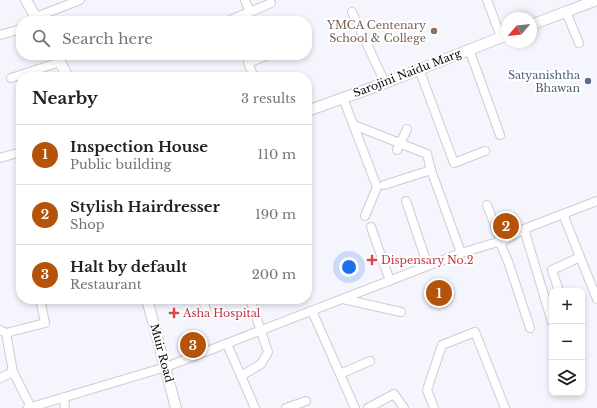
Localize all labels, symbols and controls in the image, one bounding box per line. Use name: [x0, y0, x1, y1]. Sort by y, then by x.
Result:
north arrow: [501, 12, 537, 48]
search box: [16, 16, 312, 60]
place label: YMCA Centenary School & College: [326, 18, 426, 45]
marker: YMCA Centenary School & College: [429, 26, 439, 36]
icon: search: [30, 27, 52, 49]
text: Search here: [62, 29, 153, 48]
street label: Sarojini Naidu Marg: [351, 46, 463, 100]
place label: Satyanishtha Bhawan: [508, 68, 581, 95]
marker: Satyanishtha Bhawan: [583, 76, 593, 86]
text: Nearby: [32, 88, 98, 109]
text: 3 results: [241, 90, 296, 107]
text: Inspection House: [70, 137, 208, 156]
text: 1: [42, 146, 48, 163]
text: 110 m: [257, 146, 296, 163]
text: Public building: [70, 156, 171, 173]
text: Stylish Hairdresser: [70, 197, 220, 216]
text: 2: [41, 206, 49, 223]
text: 190 m: [255, 206, 296, 223]
pin: 2: [493, 211, 519, 241]
text: Shop: [70, 216, 105, 233]
place label: Dispensary No.2: [381, 253, 474, 267]
marker: Dispensary No.2: [366, 254, 378, 266]
text: Halt by default: [70, 257, 187, 276]
your location: [339, 257, 359, 277]
text: 3: [41, 266, 49, 283]
text: 200 m: [252, 266, 296, 283]
text: Restaurant: [70, 276, 142, 293]
pin: 1: [426, 278, 452, 308]
map controls: [549, 288, 585, 396]
button: +: [549, 288, 585, 324]
place label: Asha Hospital: [182, 306, 261, 320]
marker: Asha Hospital: [168, 307, 180, 319]
street label: Muir Road: [147, 322, 177, 384]
button: −: [549, 324, 585, 360]
pin: 3: [180, 330, 206, 360]
button: layers: [549, 360, 585, 396]

